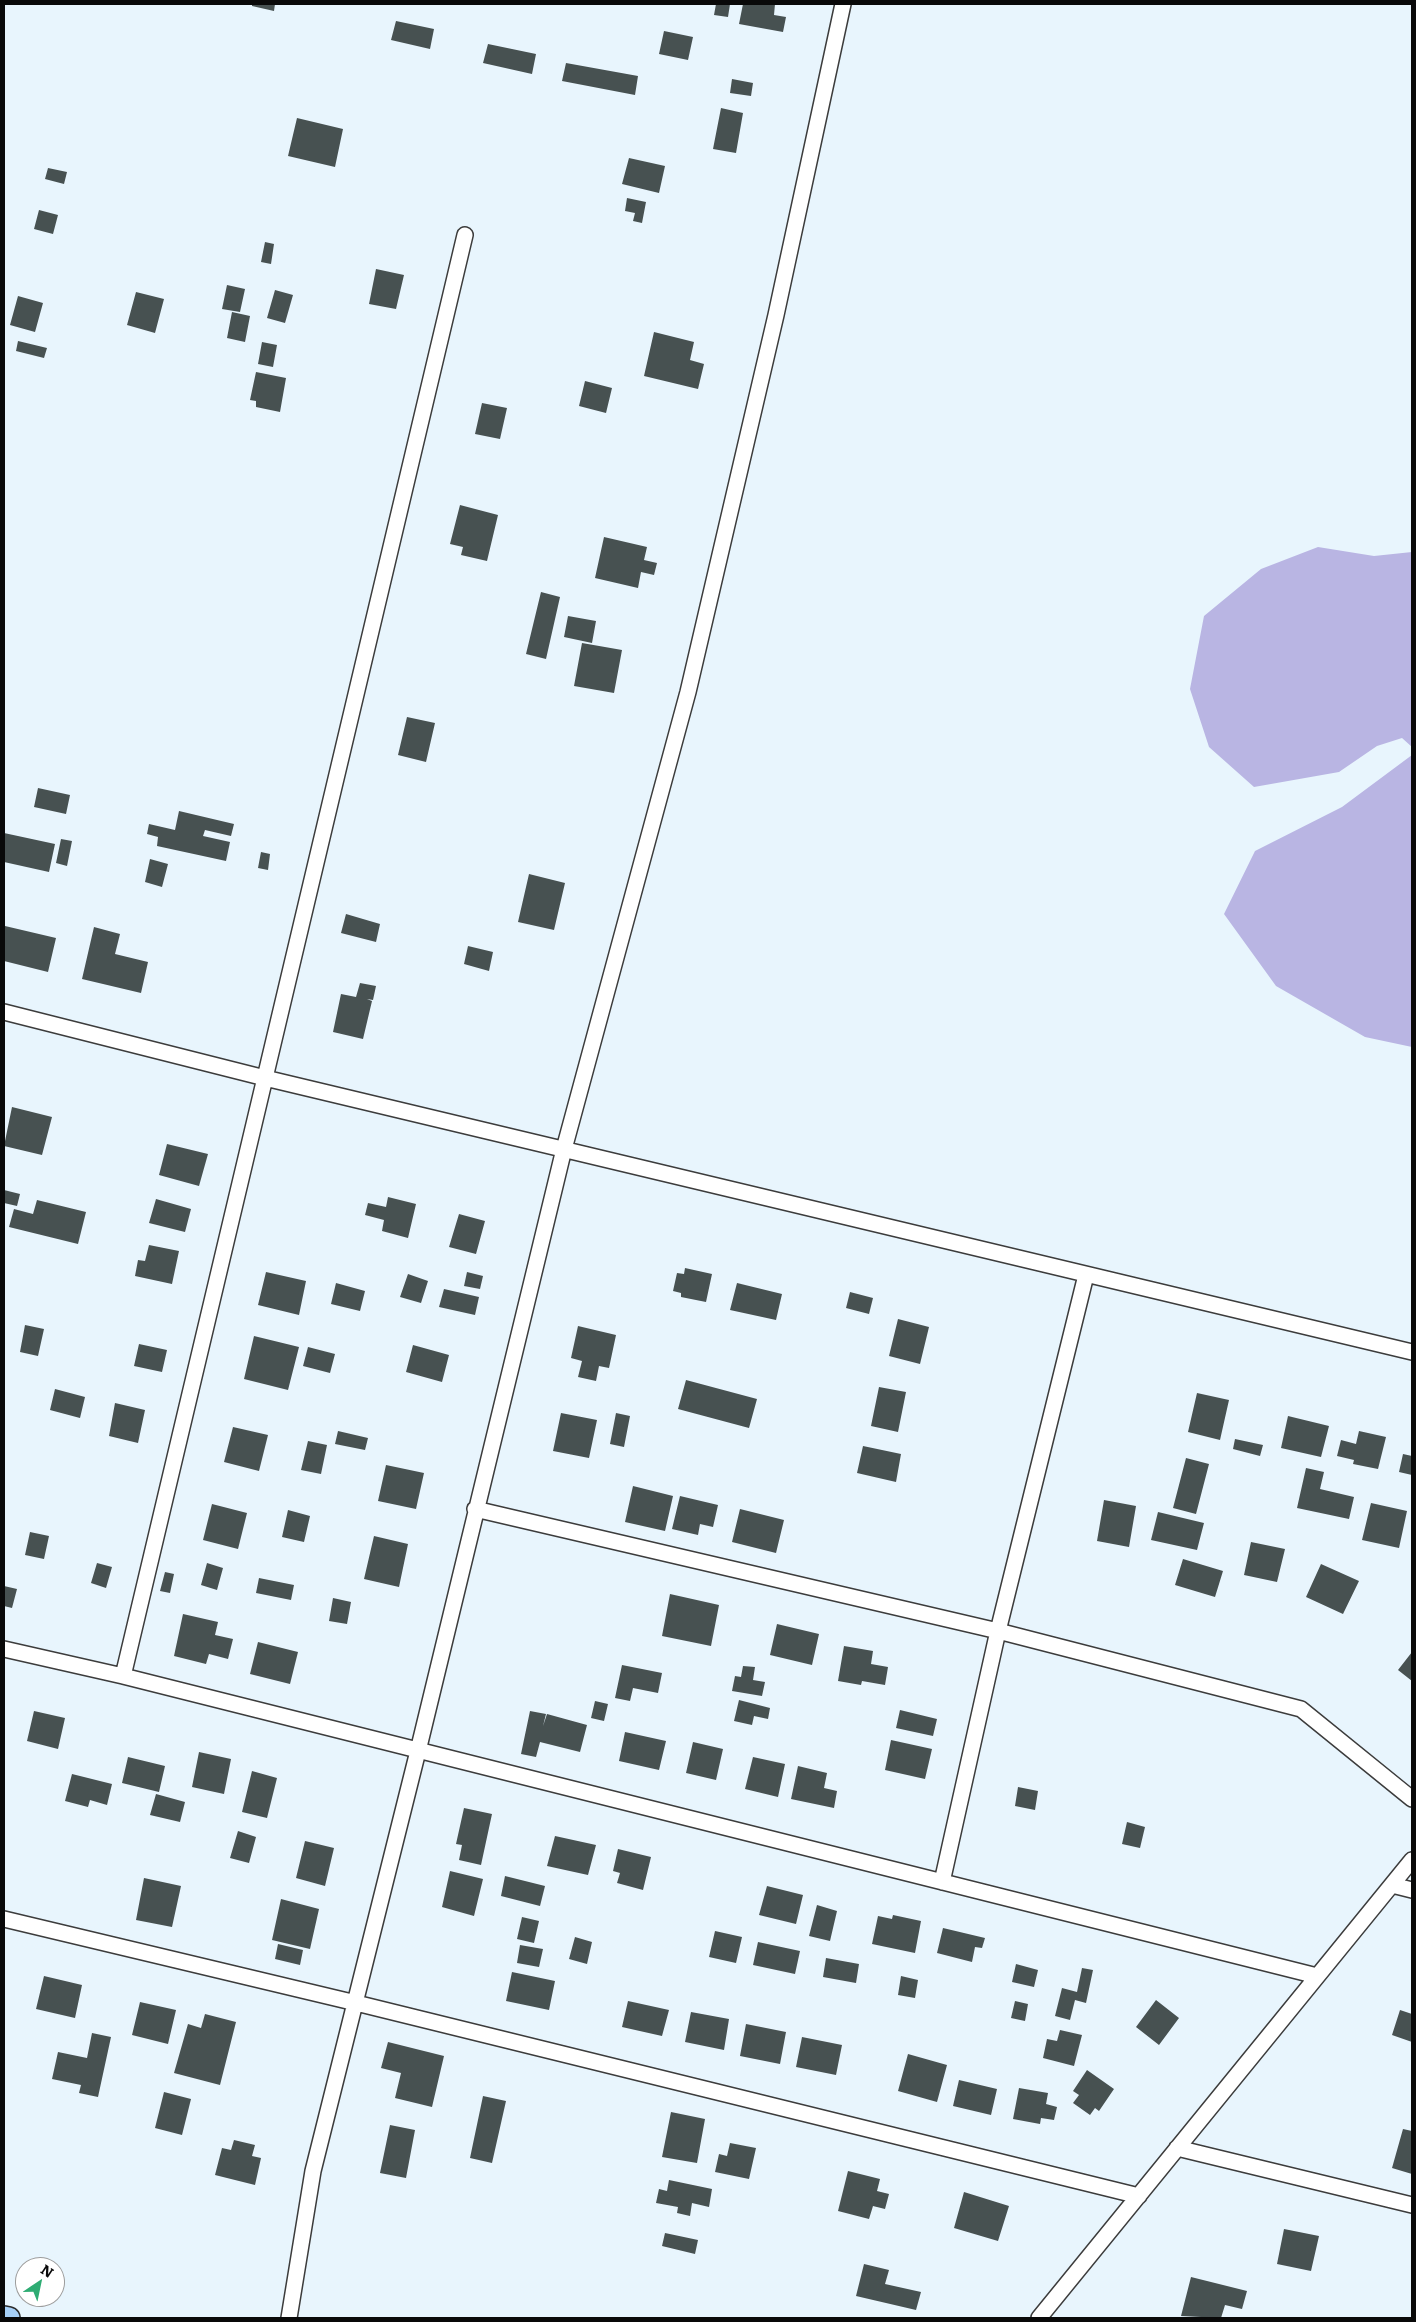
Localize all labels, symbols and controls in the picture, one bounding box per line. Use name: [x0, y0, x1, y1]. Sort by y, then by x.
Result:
north arrow: [15, 2257, 65, 2307]
text: N: [37, 2259, 58, 2282]

